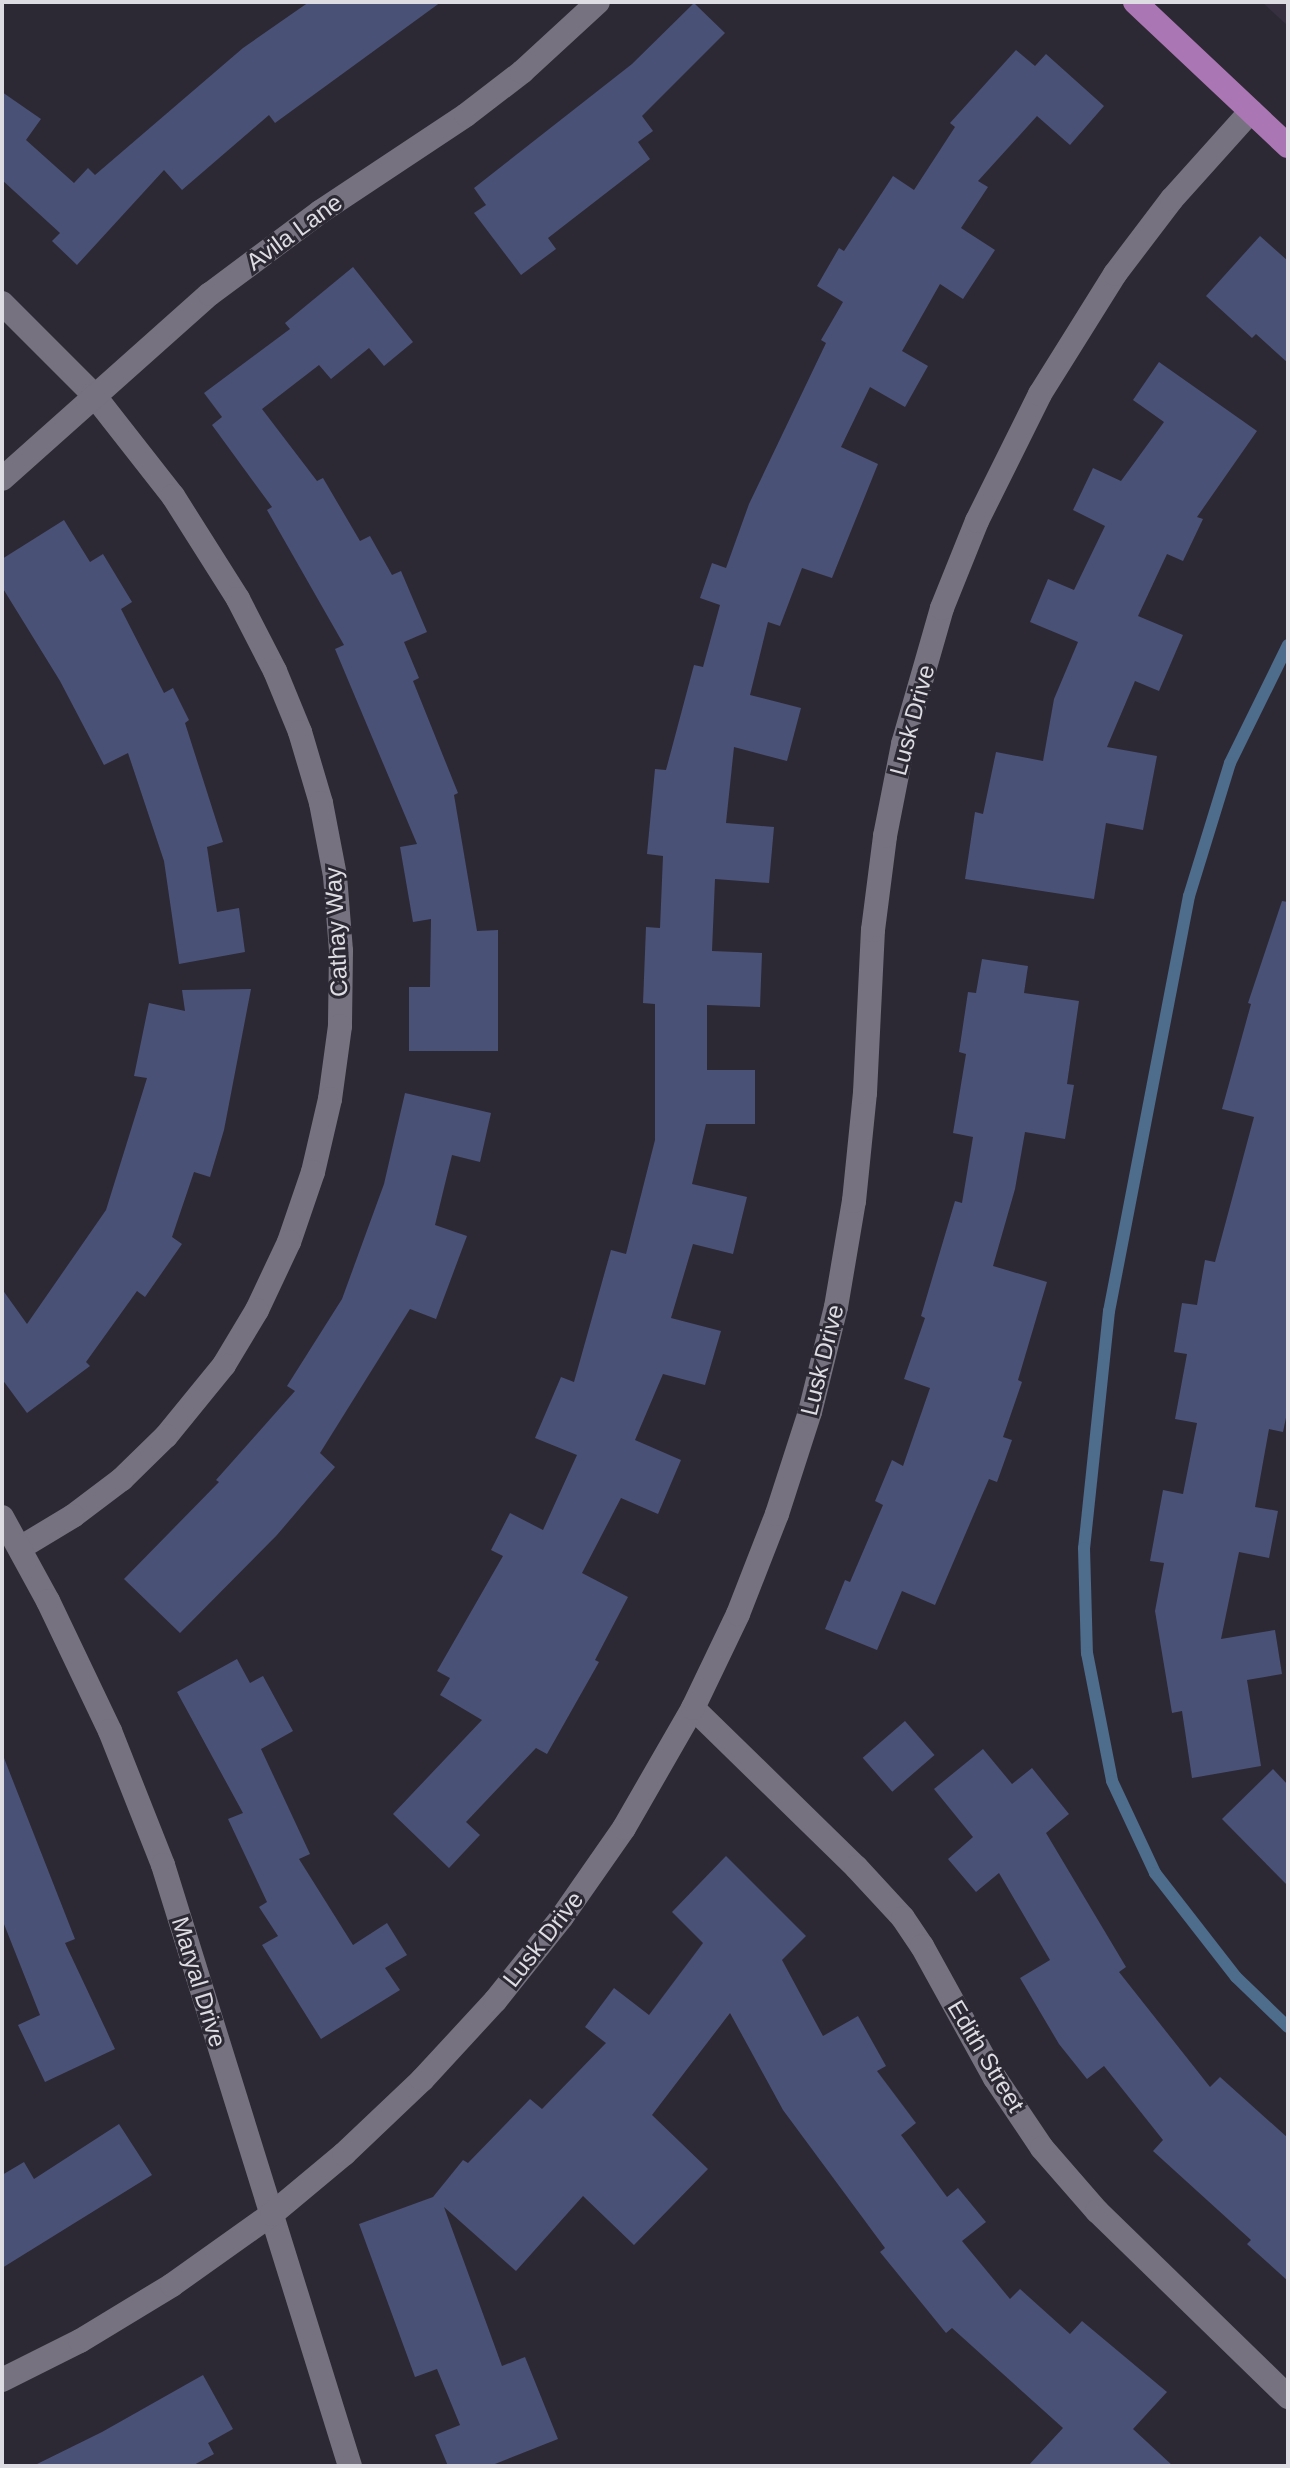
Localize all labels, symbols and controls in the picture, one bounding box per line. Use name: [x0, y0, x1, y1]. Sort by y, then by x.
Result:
street label: Avila Lane: [240, 188, 348, 276]
street label: Lusk Drive: [883, 662, 941, 778]
street label: Cathay Way: [318, 866, 354, 998]
street label: Lusk Drive: [794, 1302, 850, 1418]
street label: Lusk Drive: [497, 1885, 589, 1993]
street label: Maryal Drive: [166, 1913, 232, 2051]
street label: Edith Street: [941, 1995, 1031, 2117]

